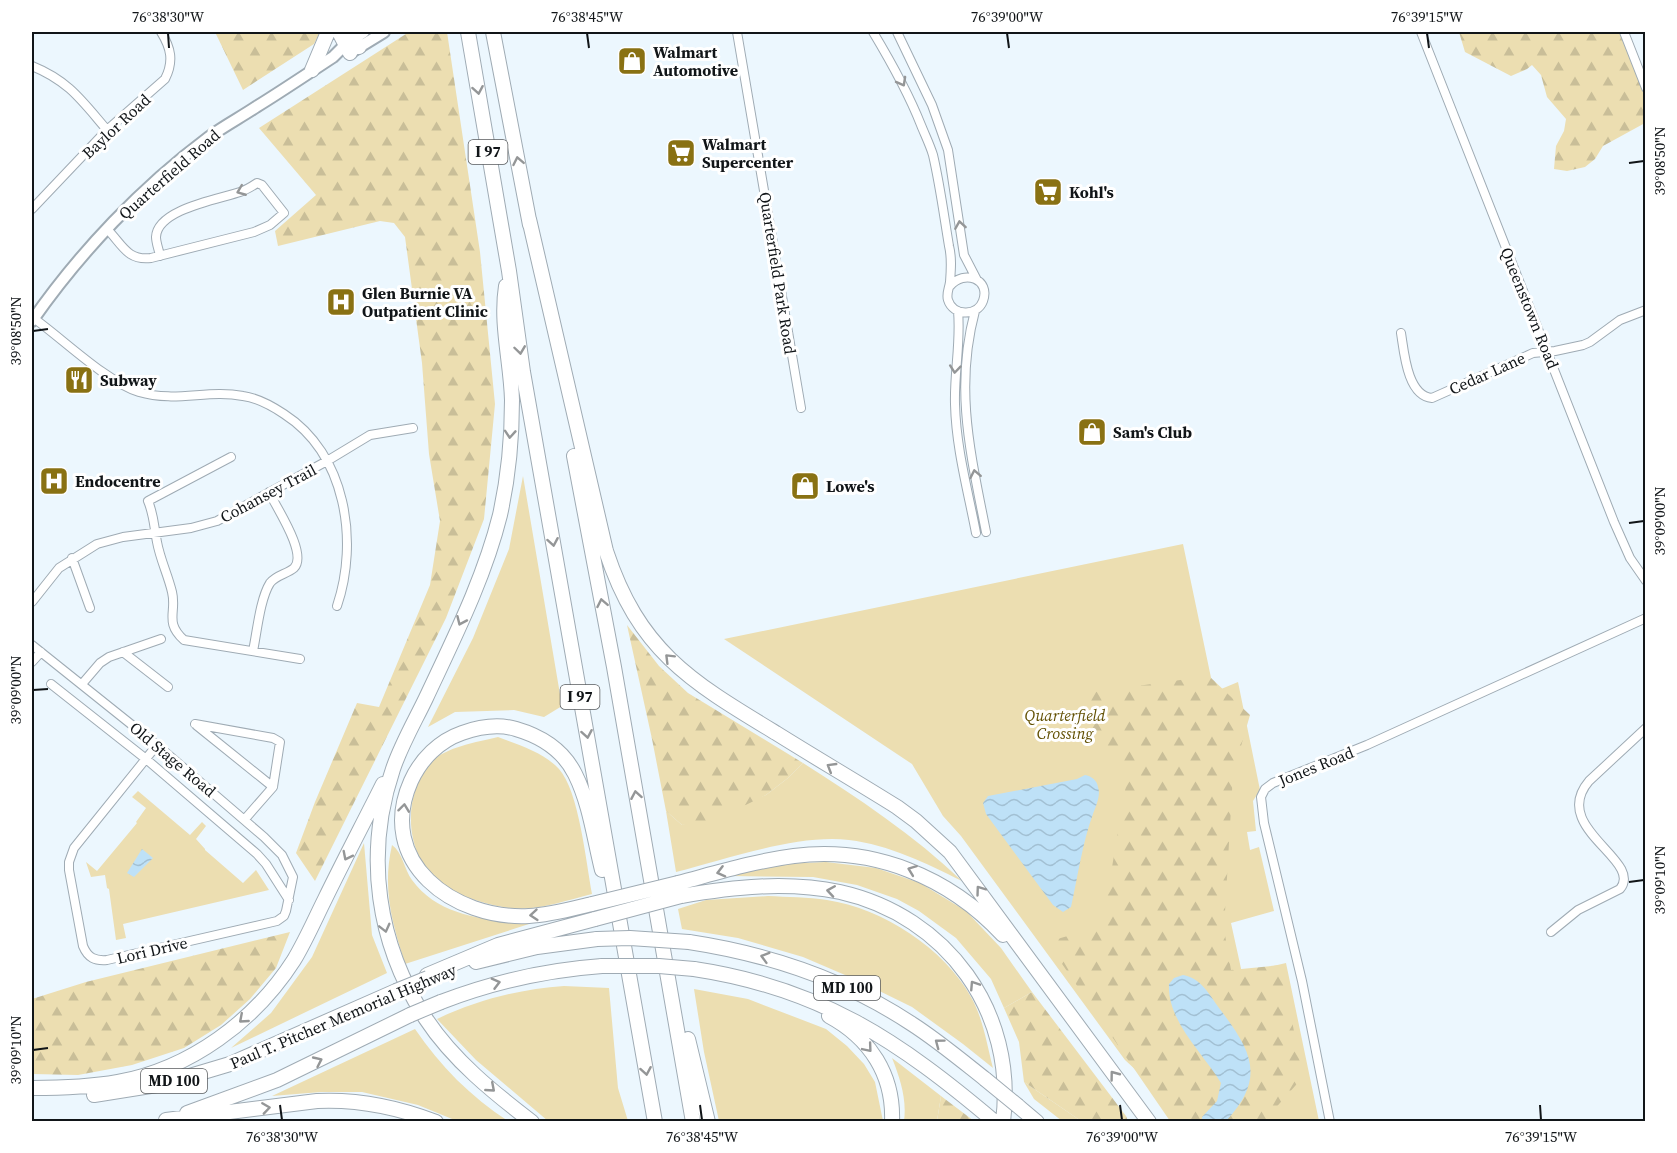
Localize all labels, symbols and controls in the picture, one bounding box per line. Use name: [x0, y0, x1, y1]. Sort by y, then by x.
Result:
text: 76°38'30"W: [132, 6, 205, 27]
text: 76°38'45"W: [551, 6, 624, 27]
text: 76°39'00"W: [971, 6, 1044, 27]
text: 76°39'15"W: [1391, 6, 1464, 27]
place label: Walmart Automotive: [653, 41, 738, 81]
shop icon: Walmart Automotive: [616, 45, 648, 77]
one-way arrow: [895, 76, 906, 87]
one-way arrow: [471, 84, 484, 94]
street label: Baylor Road: [77, 89, 155, 163]
street label: Quarterfield Road: [114, 124, 224, 224]
text: 39°08'50"N: [1649, 126, 1670, 196]
place label: Walmart Supercenter: [702, 133, 794, 173]
supermarket icon: Walmart Supercenter: [665, 137, 697, 169]
road number: I 97: [468, 140, 508, 164]
one-way arrow: [512, 156, 525, 166]
supermarket icon: Kohl's: [1032, 176, 1064, 208]
place label: Kohl's: [1069, 181, 1114, 203]
one-way arrow: [237, 184, 248, 196]
street label: Quarterfield Park Road: [754, 190, 802, 356]
one-way arrow: [954, 220, 966, 229]
street label: Queenstown Road: [1496, 244, 1564, 372]
place label: Glen Burnie VA Outpatient Clinic: [362, 282, 488, 322]
hospital icon: Glen Burnie VA Outpatient Clinic: [325, 286, 357, 318]
text: 39°08'50"N: [5, 296, 26, 366]
one-way arrow: [513, 345, 525, 355]
street label: Cedar Lane: [1445, 346, 1529, 400]
restaurant icon: Subway: [63, 364, 95, 396]
one-way arrow: [950, 365, 962, 374]
place label: Subway: [100, 369, 157, 391]
shop icon: Sam's Club: [1076, 416, 1108, 448]
place label: Sam's Club: [1113, 421, 1192, 443]
one-way arrow: [503, 429, 516, 438]
street label: Cohansey Trail: [216, 458, 320, 528]
hospital icon: Endocentre: [38, 465, 70, 497]
place label: Endocentre: [75, 470, 160, 492]
shop icon: Lowe's: [789, 470, 821, 502]
one-way arrow: [969, 470, 982, 480]
place label: Lowe's: [826, 475, 875, 497]
text: 39°09'00"N: [1649, 486, 1670, 556]
one-way arrow: [546, 537, 559, 547]
one-way arrow: [596, 598, 609, 608]
one-way arrow: [457, 615, 469, 626]
text: 39°09'00"N: [5, 655, 26, 725]
one-way arrow: [666, 655, 677, 666]
road number: I 97: [560, 685, 600, 709]
park label: Quarterfield Crossing: [1025, 704, 1106, 744]
street label: Old Stage Road: [125, 716, 221, 802]
one-way arrow: [580, 729, 592, 739]
street label: Jones Road: [1274, 741, 1357, 791]
one-way arrow: [827, 762, 837, 774]
one-way arrow: [630, 790, 643, 800]
one-way arrow: [397, 804, 410, 813]
text: 39°09'10"N: [1649, 845, 1670, 915]
one-way arrow: [342, 849, 354, 860]
one-way arrow: [716, 865, 726, 878]
one-way arrow: [907, 865, 918, 877]
one-way arrow: [976, 885, 987, 896]
one-way arrow: [827, 886, 836, 898]
one-way arrow: [530, 908, 539, 921]
one-way arrow: [378, 923, 391, 933]
street label: Lori Drive: [114, 931, 190, 969]
one-way arrow: [760, 952, 770, 965]
street label: Paul T. Pitcher Memorial Highway: [226, 958, 460, 1074]
road number: MD 100: [814, 976, 880, 1000]
one-way arrow: [490, 978, 501, 990]
one-way arrow: [970, 981, 981, 992]
one-way arrow: [239, 1012, 250, 1023]
text: 39°09'10"N: [5, 1015, 26, 1085]
one-way arrow: [935, 1039, 946, 1050]
one-way arrow: [861, 1041, 872, 1052]
one-way arrow: [312, 1056, 323, 1068]
one-way arrow: [639, 1066, 652, 1076]
road number: MD 100: [141, 1069, 207, 1093]
one-way arrow: [1111, 1070, 1122, 1081]
one-way arrow: [484, 1081, 495, 1092]
one-way arrow: [261, 1102, 271, 1114]
text: 76°38'30"W: [246, 1126, 319, 1147]
text: 76°38'45"W: [666, 1126, 739, 1147]
text: 76°39'00"W: [1086, 1126, 1159, 1147]
text: 76°39'15"W: [1505, 1126, 1578, 1147]

